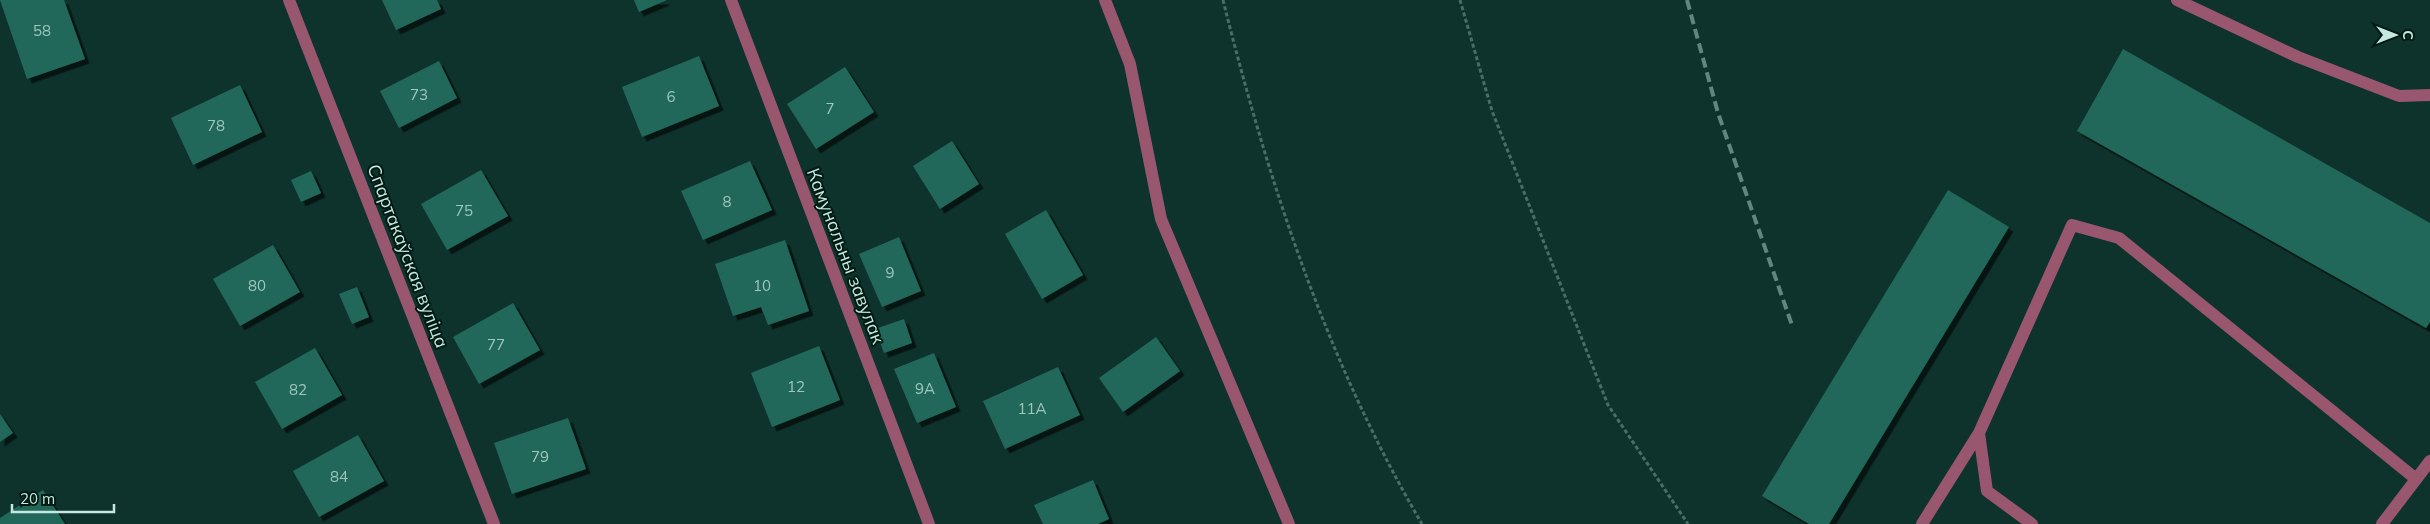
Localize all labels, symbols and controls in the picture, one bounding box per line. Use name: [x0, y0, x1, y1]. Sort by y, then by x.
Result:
north arrow: [2370, 10, 2420, 60]
house number: 58: [33, 21, 51, 40]
text: С: [2399, 30, 2417, 40]
house number: 73: [410, 85, 428, 104]
house number: 6: [666, 87, 676, 106]
house number: 7: [825, 99, 835, 118]
house number: 78: [207, 116, 225, 135]
street label: Спартакаўская вуліца: [362, 161, 454, 351]
street label: Камунальны завулак: [802, 165, 890, 347]
house number: 8: [722, 192, 732, 211]
house number: 75: [455, 201, 473, 220]
house number: 9: [885, 263, 895, 282]
house number: 80: [248, 276, 266, 295]
house number: 10: [753, 276, 771, 295]
house number: 77: [487, 335, 505, 354]
house number: 12: [787, 377, 805, 396]
house number: 9А: [915, 379, 935, 398]
house number: 82: [289, 380, 307, 399]
house number: 11А: [1017, 399, 1047, 418]
house number: 79: [531, 447, 549, 466]
house number: 84: [330, 467, 348, 486]
scale bar: [12, 482, 115, 514]
text: 20 m: [20, 489, 55, 508]

